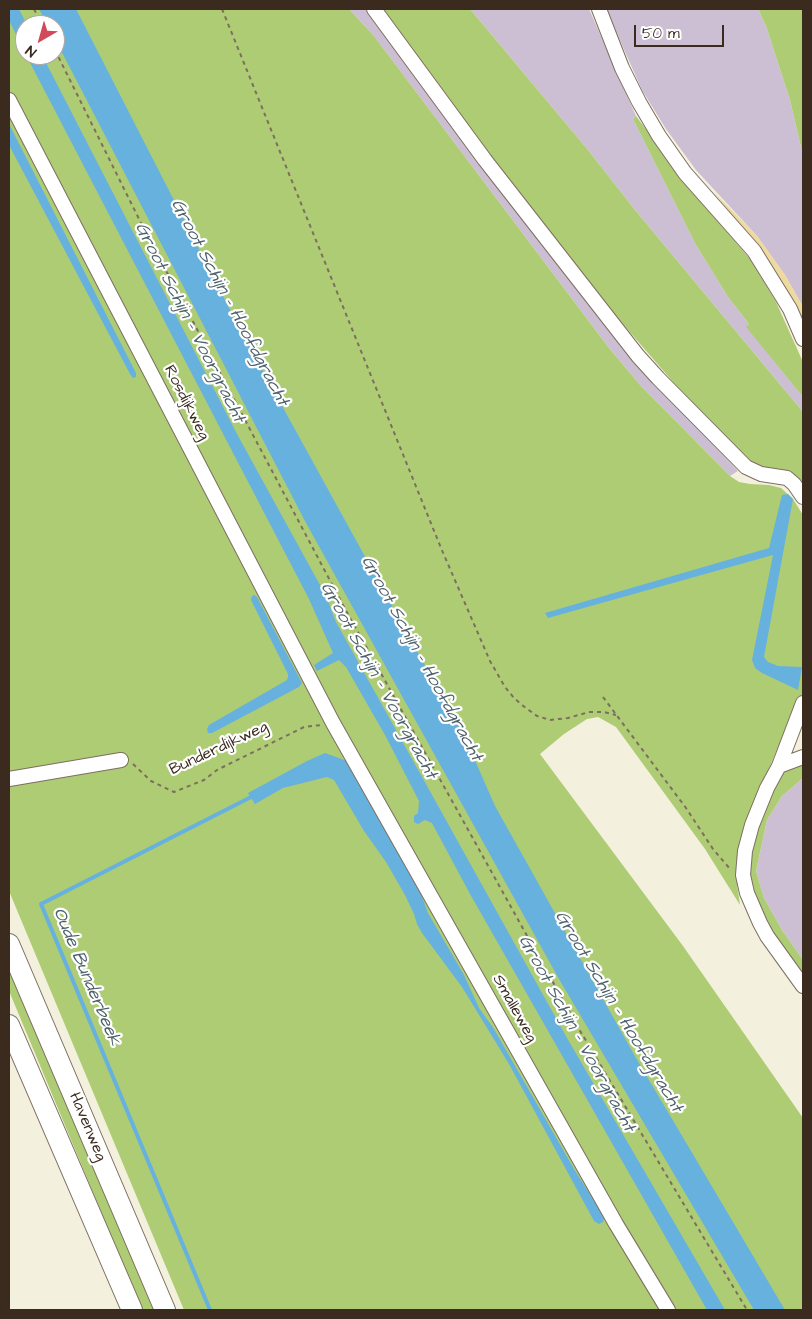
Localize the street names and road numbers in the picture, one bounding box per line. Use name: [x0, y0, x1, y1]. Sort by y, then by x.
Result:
street label: Rosdijkweg: [159, 362, 213, 444]
street label: Bunderdijkweg: [167, 718, 271, 780]
street label: Smalleweg: [488, 972, 540, 1046]
street label: Havenweg: [64, 1090, 110, 1164]

